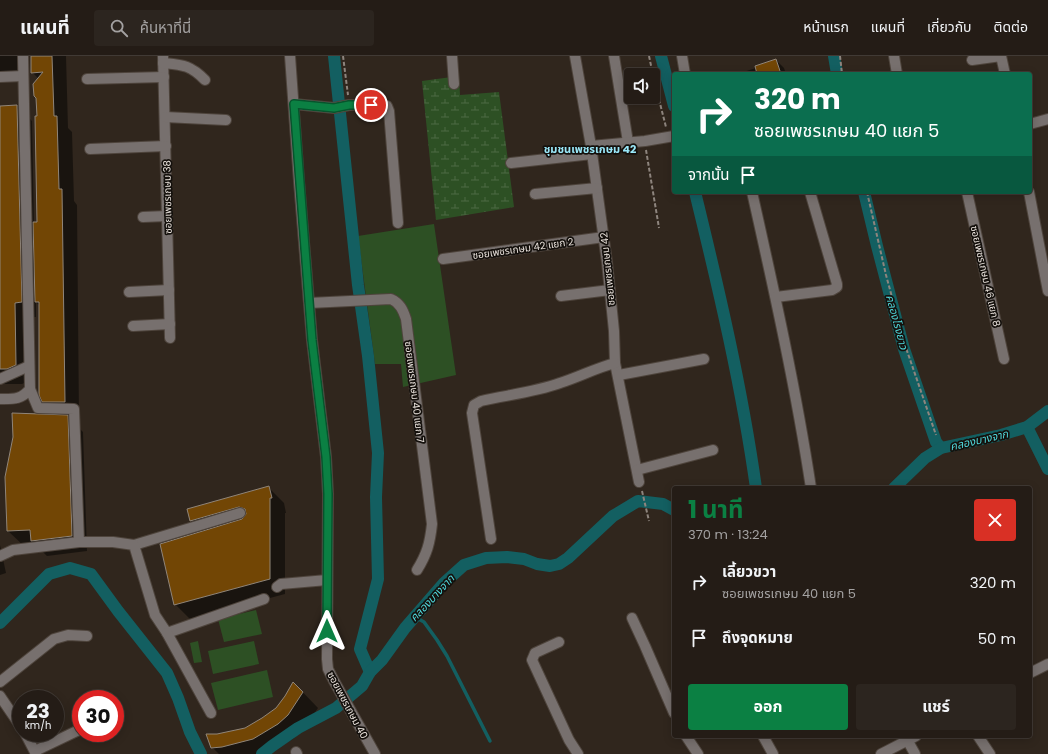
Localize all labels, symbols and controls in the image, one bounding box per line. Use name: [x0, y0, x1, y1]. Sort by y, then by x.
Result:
search box: [94, 10, 374, 46]
text: แผนที่: [20, 14, 70, 41]
icon: search: [108, 17, 130, 39]
text: ค้นหาที่นี่: [140, 17, 191, 38]
text: หน้าแรก: [803, 17, 849, 37]
text: แผนที่: [871, 17, 905, 37]
text: เกี่ยวกับ: [927, 17, 972, 37]
text: ติดต่อ: [994, 17, 1028, 37]
map controls: [624, 68, 660, 104]
button: sound: [624, 68, 660, 104]
text: 320 m: [754, 80, 841, 119]
pin: [354, 88, 388, 122]
icon: right: [688, 88, 740, 140]
icon: arrive: [360, 94, 382, 116]
text: ซอยเพชรเกษม 40 แยก 5: [754, 118, 939, 143]
district label: ชุมชนเพชรเกษม 42: [544, 141, 636, 157]
street label: ซอยเพชรเกษม 38: [159, 160, 176, 234]
text: จากนั้น: [688, 164, 729, 185]
icon: arrive: [737, 164, 759, 186]
street label: ซอยเพชรเกษม 46 แยก 8: [967, 224, 1004, 328]
street label: ซอยเพชรเกษม 42: [596, 231, 619, 306]
street label: ซอยเพชรเกษม 42 แยก 2: [472, 234, 575, 263]
water label: คลองโรงยาว: [882, 293, 912, 352]
street label: ซอยเพชรเกษม 40 แยก 7: [401, 340, 428, 444]
water label: คลองบางจาก: [948, 425, 1010, 454]
text: 1 นาที: [688, 493, 744, 526]
button: close: [974, 499, 1016, 541]
text: 370 m · 13:24: [688, 525, 768, 544]
text: เลี้ยวขวา: [722, 561, 776, 582]
water label: คลองบางจาก: [406, 571, 458, 625]
icon: right: [688, 571, 710, 593]
text: 320 m: [970, 572, 1016, 593]
text: ซอยเพชรเกษม 40 แยก 5: [722, 584, 856, 603]
position arrow: [306, 610, 348, 652]
icon: arrive: [688, 627, 710, 649]
text: ถึงจุดหมาย: [722, 627, 793, 648]
text: 50 m: [978, 628, 1016, 649]
street label: ซอยเพชรเกษม 40: [324, 669, 372, 741]
button: ออก: [688, 684, 848, 730]
button: แชร์: [856, 684, 1016, 730]
speed limit sign: 30: [72, 690, 124, 742]
text: 23: [26, 697, 50, 725]
text: km/h: [25, 718, 51, 733]

